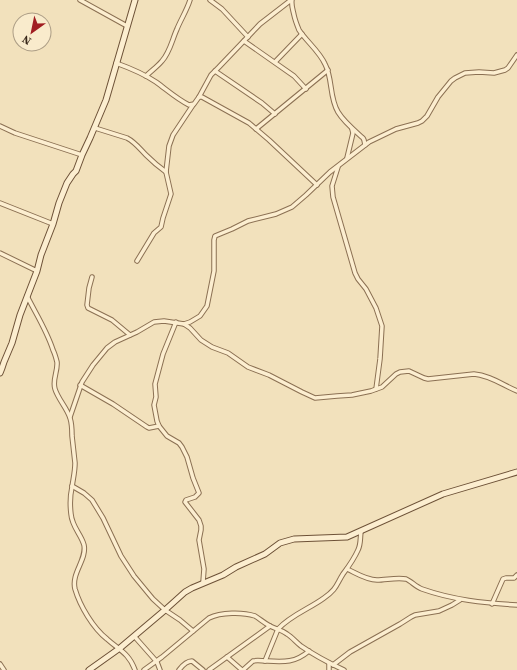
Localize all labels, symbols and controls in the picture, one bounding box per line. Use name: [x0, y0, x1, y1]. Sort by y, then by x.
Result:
north arrow: [12, 12, 52, 52]
text: N: [19, 31, 34, 48]

